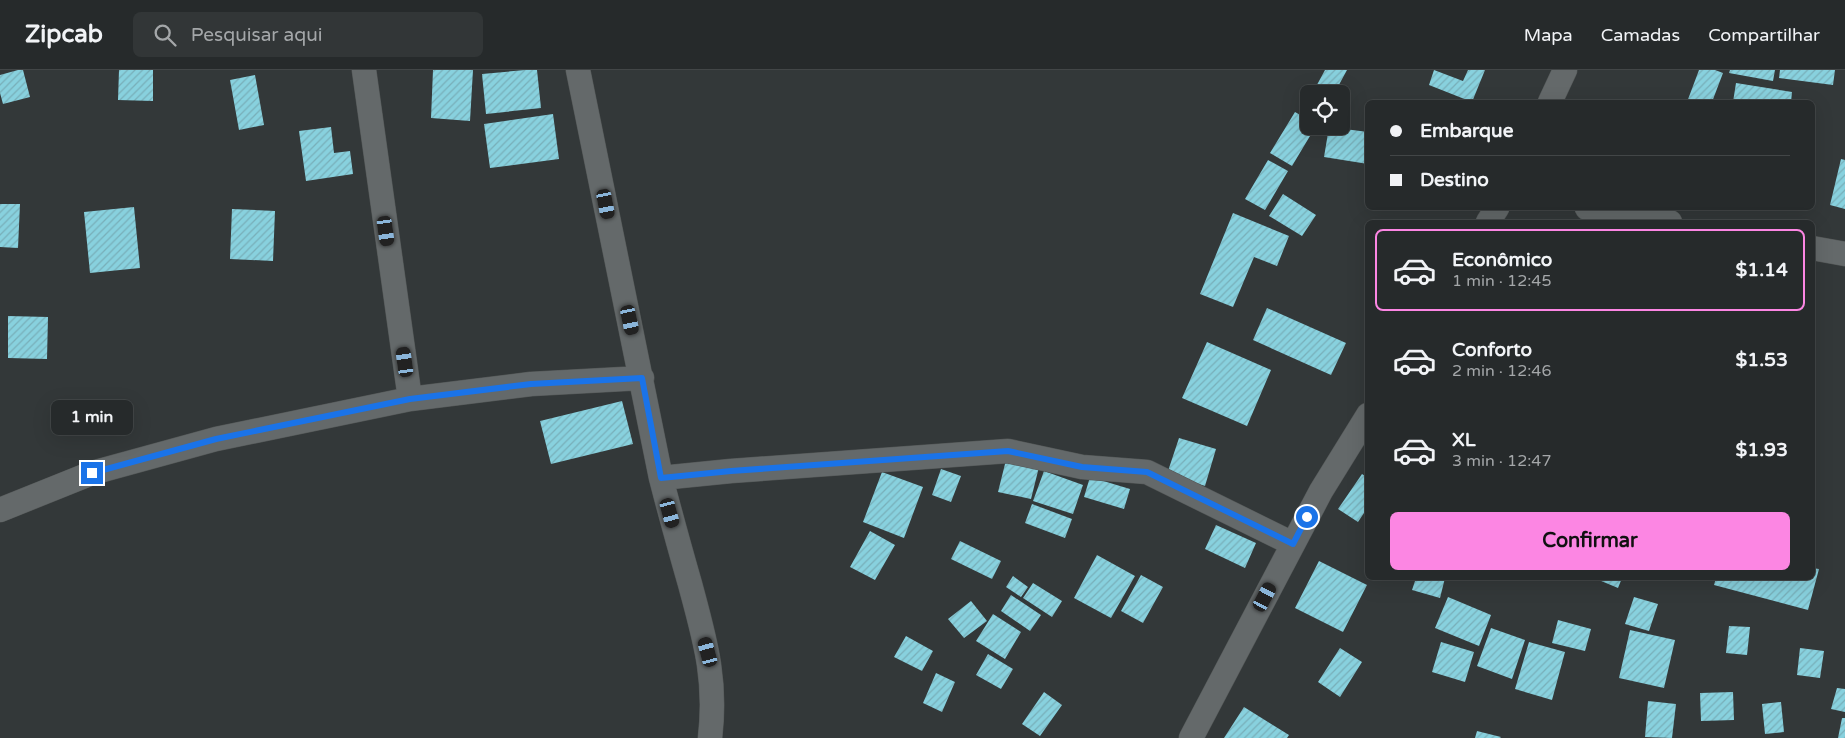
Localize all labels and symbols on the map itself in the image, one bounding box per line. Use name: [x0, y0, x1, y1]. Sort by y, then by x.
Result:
car: [595, 188, 616, 220]
car: [376, 215, 395, 247]
car: [619, 304, 640, 336]
car: [395, 346, 414, 378]
callout: 1 min: [51, 400, 133, 436]
route end: [81, 462, 103, 484]
car: [658, 497, 681, 529]
route start: [1296, 506, 1318, 528]
car: [1251, 580, 1278, 614]
car: [696, 636, 719, 668]

